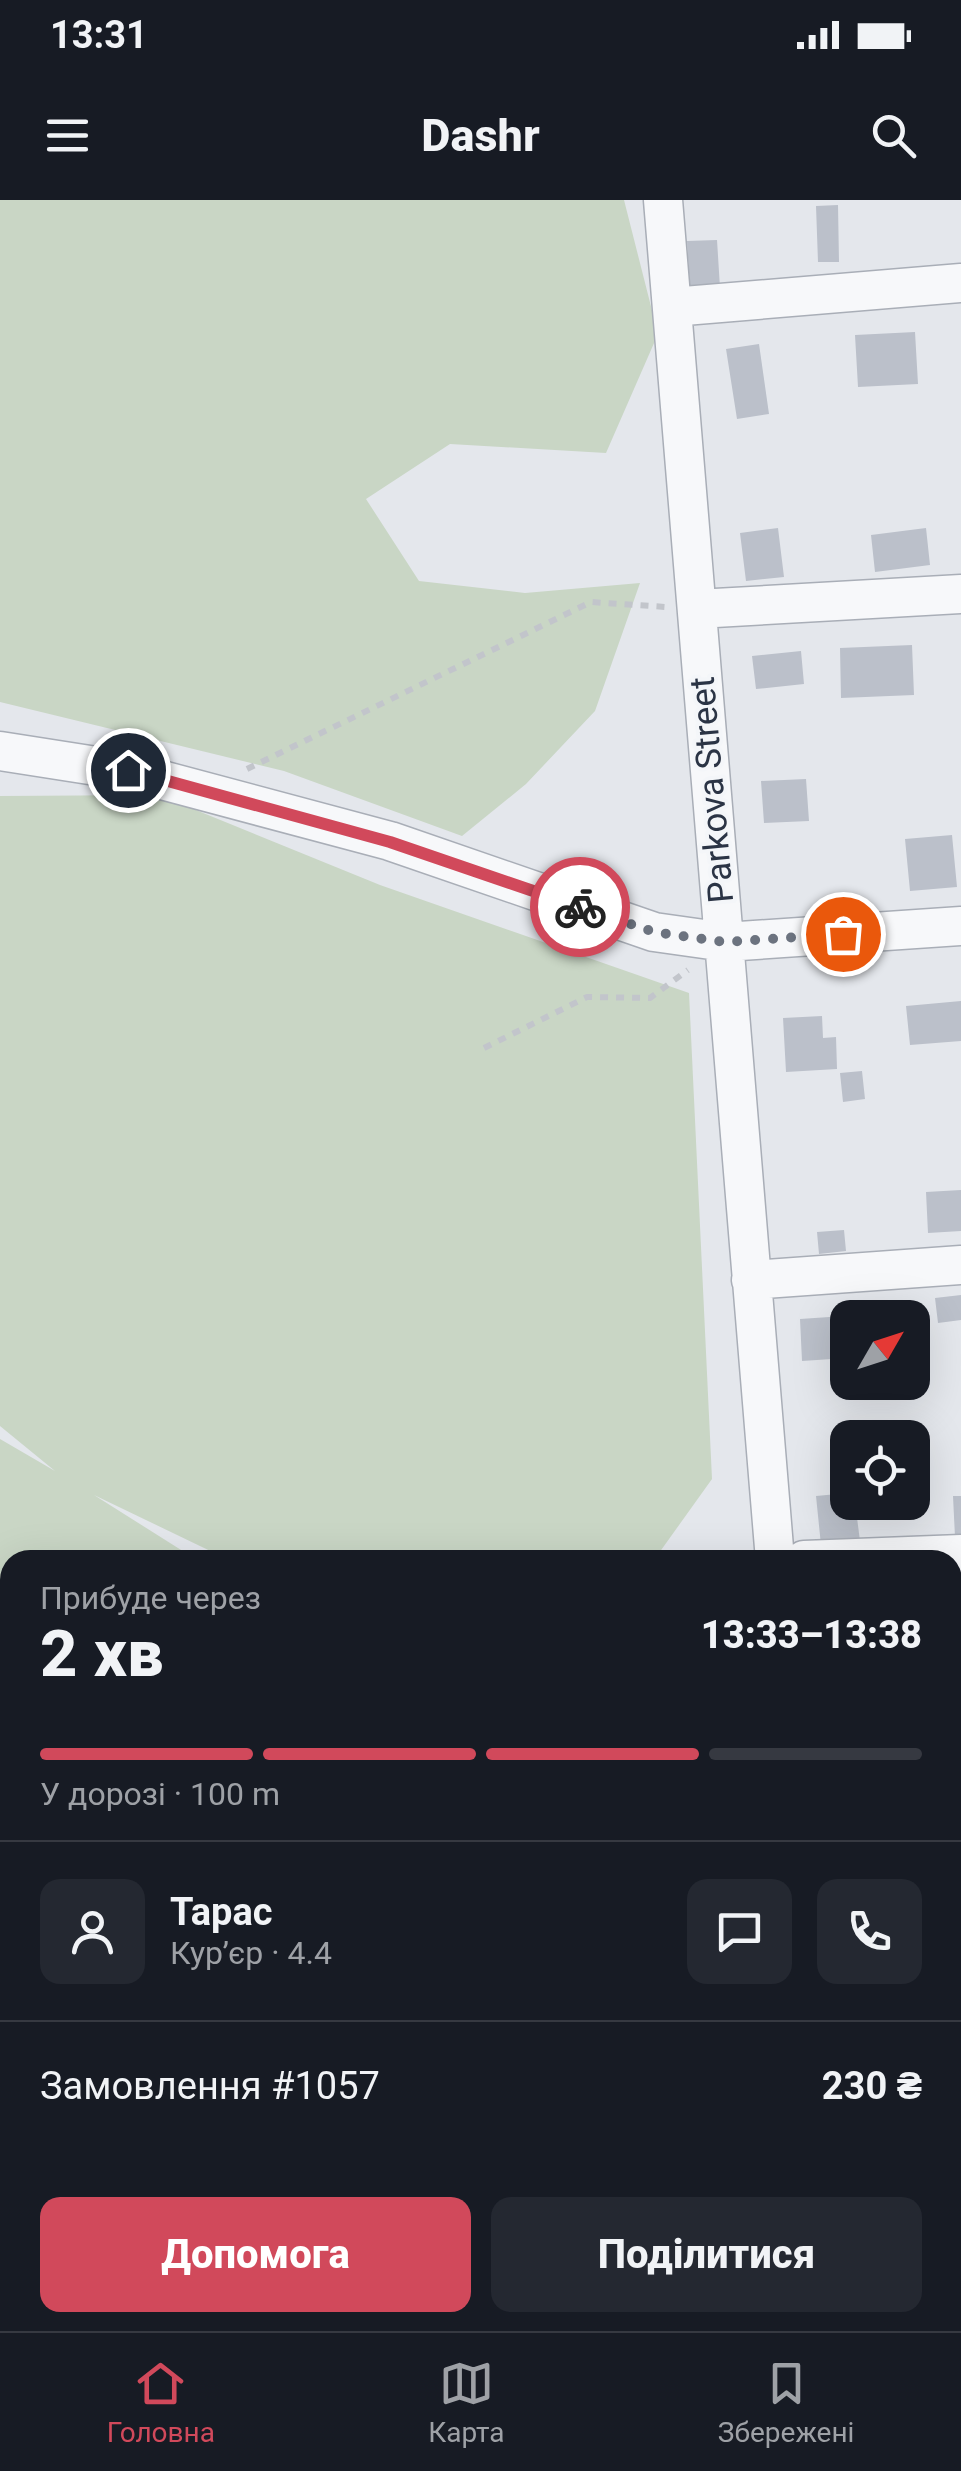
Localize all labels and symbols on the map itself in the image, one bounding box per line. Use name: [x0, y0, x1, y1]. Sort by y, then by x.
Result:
street label: Parkova Street: [682, 675, 742, 905]
pin: [86, 728, 171, 813]
courier: [530, 857, 630, 957]
pin: [801, 892, 886, 977]
north arrow: [830, 1300, 930, 1400]

